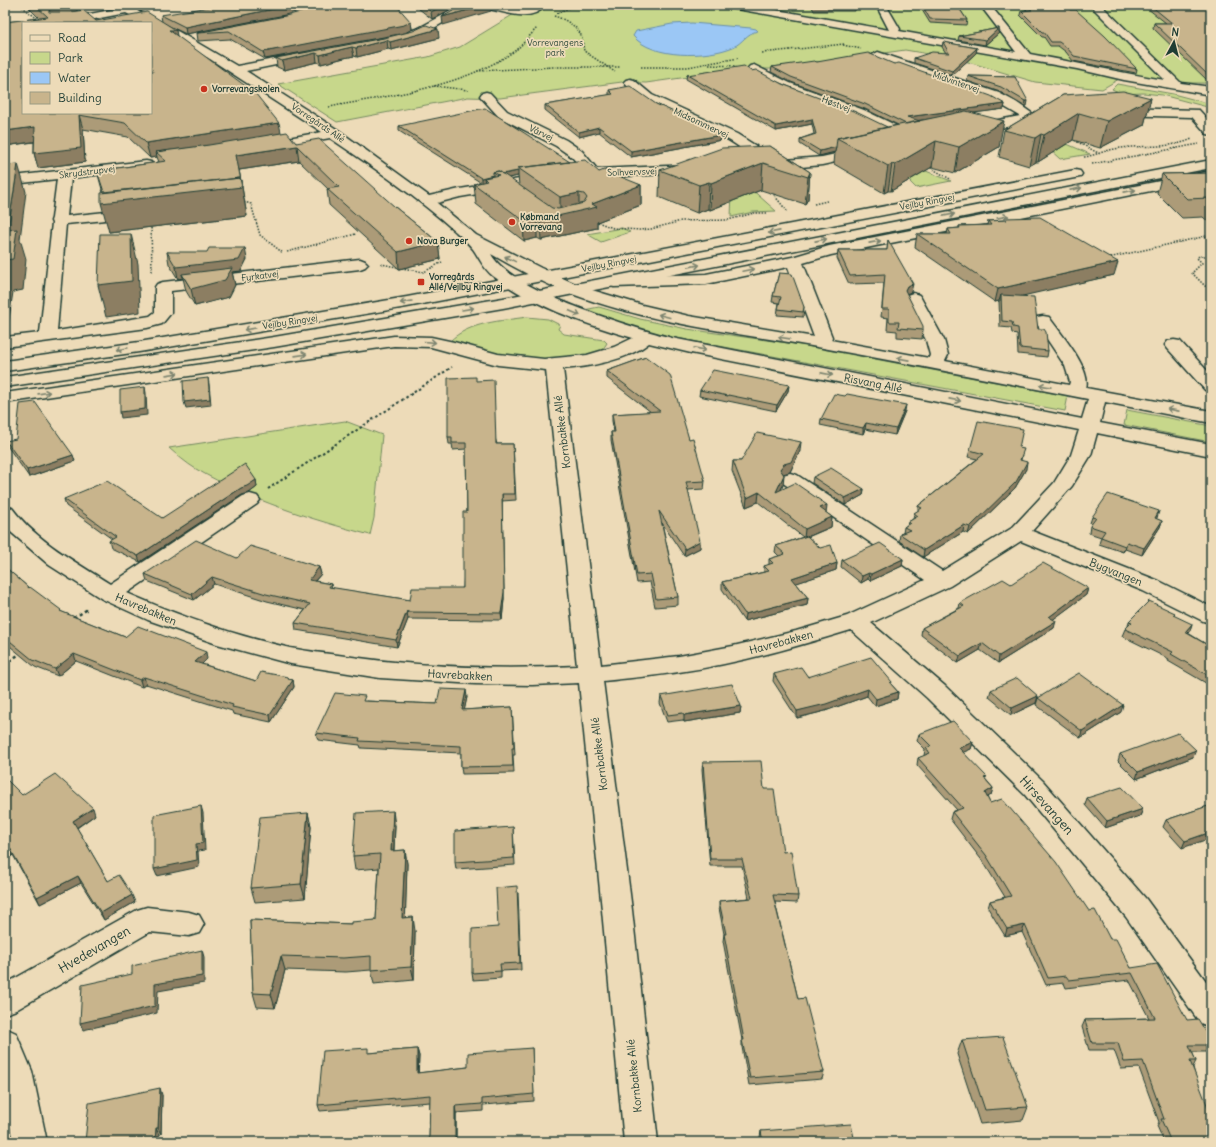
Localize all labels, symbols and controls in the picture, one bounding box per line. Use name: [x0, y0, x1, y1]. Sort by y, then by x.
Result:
legend: [22, 22, 152, 114]
north arrow: [1154, 22, 1194, 62]
text: N: [1171, 25, 1180, 39]
text: Road: [58, 30, 86, 45]
park label: Vorrevangens park: [527, 37, 583, 58]
text: Park: [58, 50, 83, 65]
street label: Midvintervej: [931, 68, 981, 95]
text: Water: [58, 70, 91, 85]
place label: Vorrevangskolen: [212, 83, 280, 95]
marker: Vorrevangskolen: [199, 84, 209, 94]
text: Building: [58, 90, 102, 105]
street label: Høstvej: [820, 93, 852, 114]
street label: Vorregårds Allé: [289, 101, 347, 145]
street label: Midsommervej: [672, 105, 730, 140]
street label: Vårvej: [527, 122, 555, 143]
street label: Skrydstrupvej: [58, 163, 115, 180]
street label: Solhvervsvej: [607, 165, 657, 178]
one-way arrow: [1069, 185, 1082, 193]
one-way arrow: [1123, 187, 1136, 195]
street label: Vejlby Ringvej: [899, 191, 955, 212]
one-way arrow: [942, 210, 955, 218]
place label: Købmand Vorrevang: [520, 211, 562, 233]
one-way arrow: [996, 212, 1009, 220]
marker: Købmand Vorrevang: [507, 217, 517, 227]
one-way arrow: [768, 228, 781, 236]
place label: Nova Burger: [417, 235, 468, 247]
marker: Nova Burger: [404, 236, 414, 246]
one-way arrow: [814, 236, 827, 244]
one-way arrow: [868, 238, 881, 246]
street label: Vejlby Ringvej: [581, 253, 637, 274]
one-way arrow: [505, 255, 517, 262]
one-way arrow: [687, 261, 700, 269]
one-way arrow: [742, 266, 755, 274]
street label: Fyrkatvej: [241, 268, 279, 283]
place label: Vorregårds Allé/Vejlby Ringvej: [429, 271, 503, 293]
marker: Vorregårds Allé/Vejlby Ringvej: [416, 277, 426, 287]
one-way arrow: [400, 298, 413, 306]
one-way arrow: [461, 305, 474, 313]
one-way arrow: [569, 309, 581, 317]
street label: Vejlby Ringvej: [262, 312, 318, 331]
one-way arrow: [658, 312, 671, 320]
one-way arrow: [244, 325, 257, 333]
one-way arrow: [777, 334, 790, 342]
one-way arrow: [423, 338, 436, 346]
one-way arrow: [116, 345, 129, 353]
one-way arrow: [693, 346, 706, 354]
one-way arrow: [294, 351, 307, 359]
one-way arrow: [897, 355, 910, 363]
one-way arrow: [165, 370, 178, 378]
street label: Risvang Allé: [843, 370, 903, 396]
one-way arrow: [821, 371, 834, 379]
one-way arrow: [1039, 382, 1052, 390]
one-way arrow: [37, 389, 50, 397]
street label: Kornbakke Allé: [551, 395, 573, 469]
one-way arrow: [948, 396, 961, 404]
one-way arrow: [1167, 406, 1180, 414]
street label: Bygvangen: [1087, 555, 1145, 589]
street label: Havrebakken: [113, 590, 179, 628]
street label: Havrebakken: [748, 627, 814, 657]
street label: Havrebakken: [427, 666, 493, 684]
street label: Kornbakke Allé: [588, 717, 610, 791]
street label: Hirsevangen: [1016, 772, 1078, 839]
street label: Hvedevangen: [55, 922, 134, 977]
street label: Kornbakke Allé: [623, 1039, 645, 1113]

